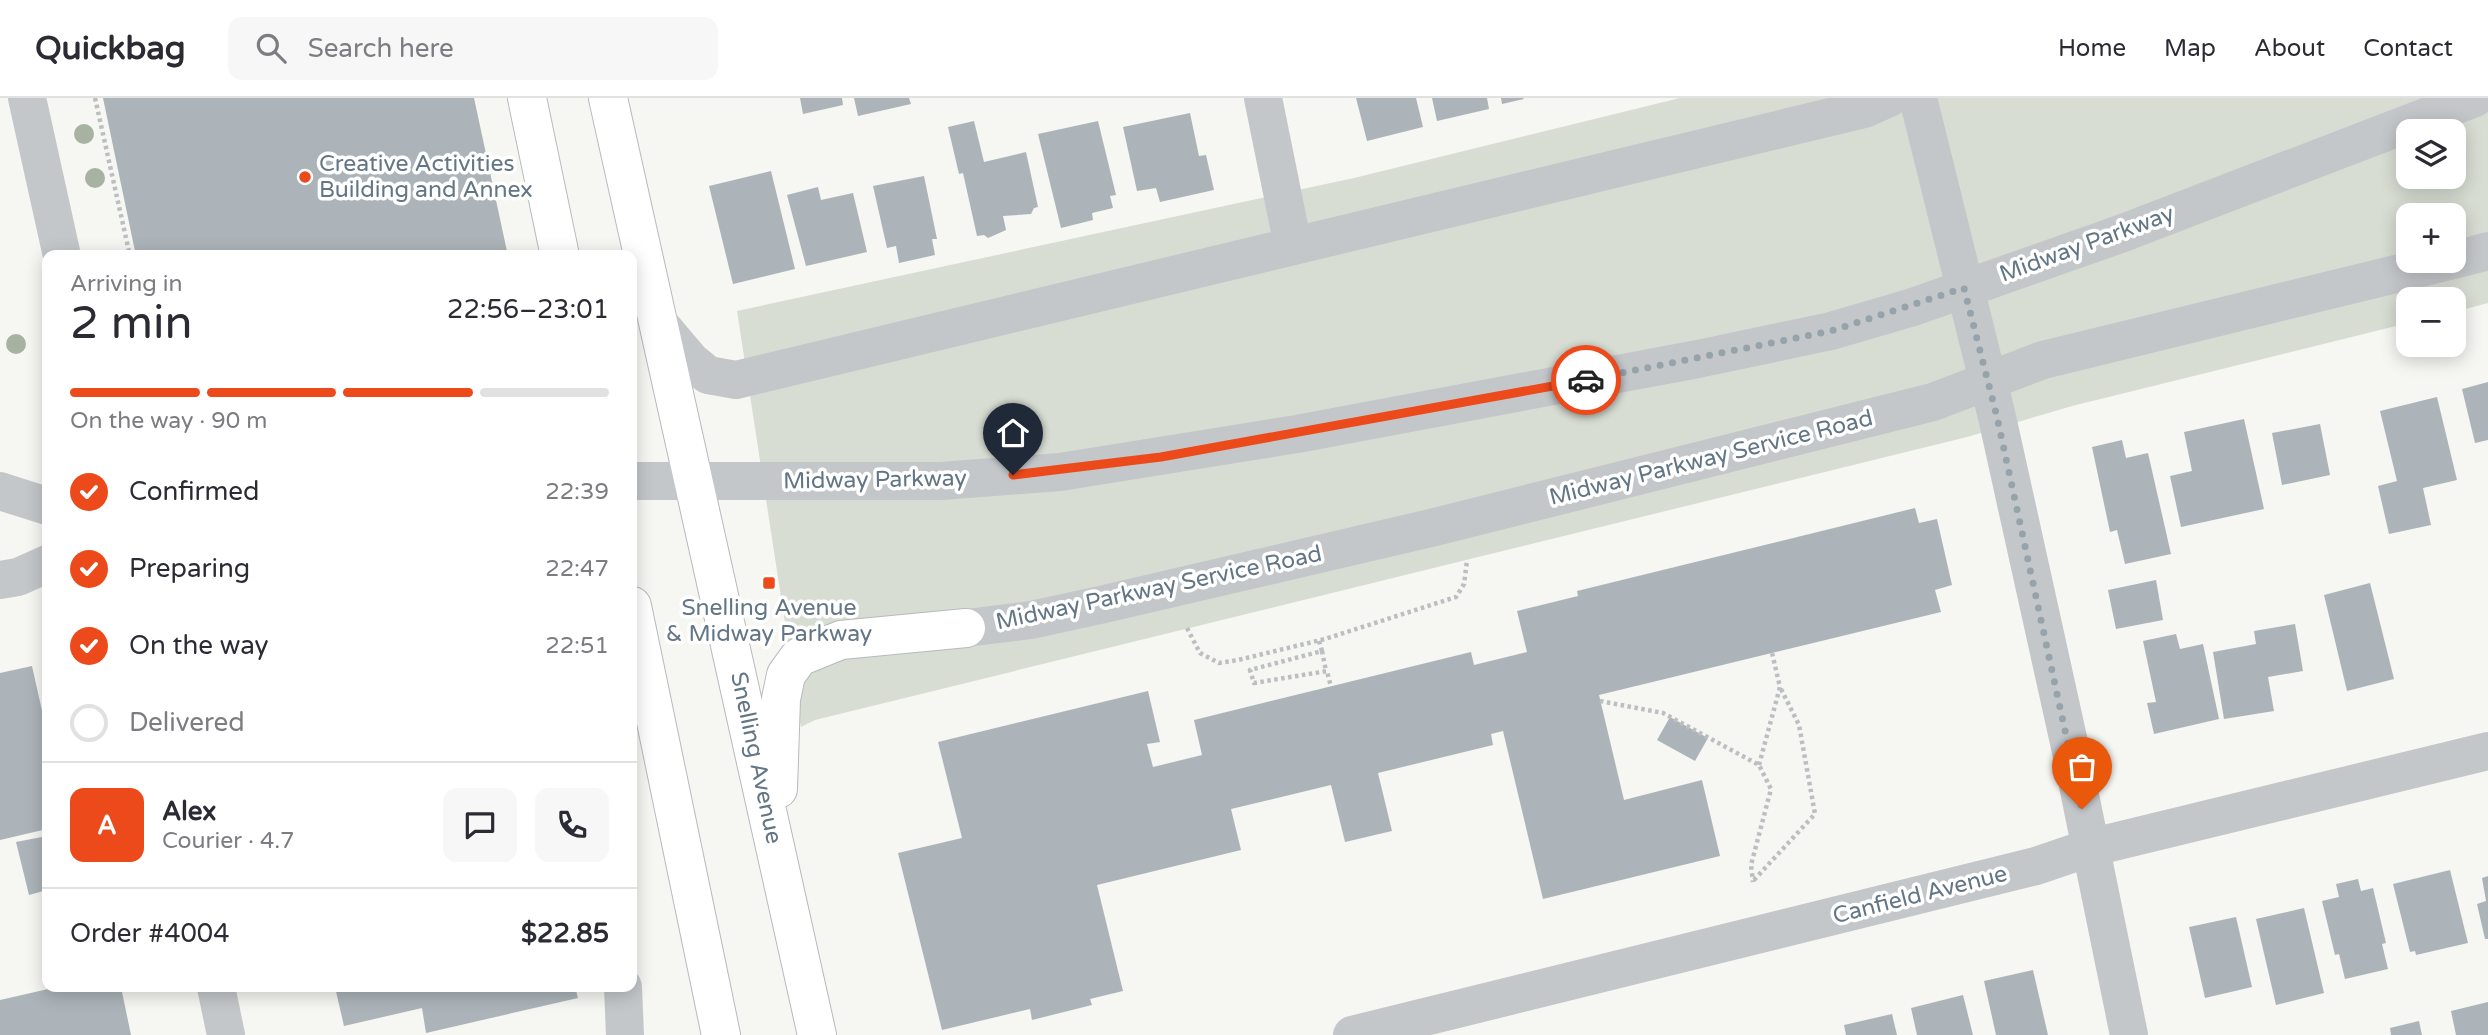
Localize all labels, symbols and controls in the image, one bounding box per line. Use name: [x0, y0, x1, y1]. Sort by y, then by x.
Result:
search box: [228, 17, 718, 80]
text: Quickbag: [35, 29, 186, 68]
icon: search: [252, 29, 290, 67]
text: Search here: [308, 33, 454, 64]
text: Home: [2058, 34, 2126, 63]
text: Map: [2164, 34, 2216, 63]
text: About: [2254, 34, 2325, 63]
text: Contact: [2363, 34, 2453, 63]
map controls: [2396, 119, 2466, 357]
button: layers: [2396, 119, 2466, 189]
place label: Creative Activities Building and Annex: [319, 150, 533, 204]
marker: Creative Activities Building and Annex: [297, 169, 313, 185]
street label: Midway Parkway: [1996, 199, 2178, 289]
button: +: [2396, 203, 2466, 273]
text: Arriving in: [70, 270, 183, 298]
button: −: [2396, 287, 2466, 357]
text: 22:56–23:01: [447, 294, 609, 325]
text: 2 min: [70, 296, 193, 351]
courier: [1551, 345, 1621, 415]
icon: car: [1567, 361, 1605, 399]
pin: [983, 403, 1043, 475]
street label: Midway Parkway Service Road: [1546, 404, 1876, 512]
text: On the way · 90 m: [70, 407, 267, 435]
icon: home: [994, 414, 1032, 452]
street label: Midway Parkway: [783, 464, 967, 496]
icon: check: [70, 473, 108, 511]
text: Confirmed: [129, 476, 259, 507]
text: 22:39: [545, 478, 609, 506]
street label: Midway Parkway Service Road: [993, 540, 1325, 636]
icon: check: [70, 550, 108, 588]
text: Preparing: [129, 553, 250, 584]
text: 22:47: [545, 555, 609, 583]
marker: Snelling Avenue & Midway Parkway: [761, 575, 777, 591]
place label: Snelling Avenue & Midway Parkway: [666, 594, 872, 648]
icon: check: [70, 627, 108, 665]
text: On the way: [129, 630, 269, 661]
text: 22:51: [545, 632, 609, 660]
street label: Snelling Avenue: [724, 669, 788, 847]
text: Delivered: [129, 707, 245, 738]
pin: [2052, 737, 2112, 809]
icon: bag: [2063, 748, 2101, 786]
button: chat: [443, 788, 517, 862]
button: phone: [535, 788, 609, 862]
text: Alex: [162, 796, 216, 827]
text: A: [97, 810, 117, 841]
text: Courier · 4.7: [162, 827, 295, 855]
street label: Canfield Avenue: [1830, 860, 2010, 930]
text: Order #4004: [70, 918, 230, 949]
text: $22.85: [521, 918, 609, 949]

